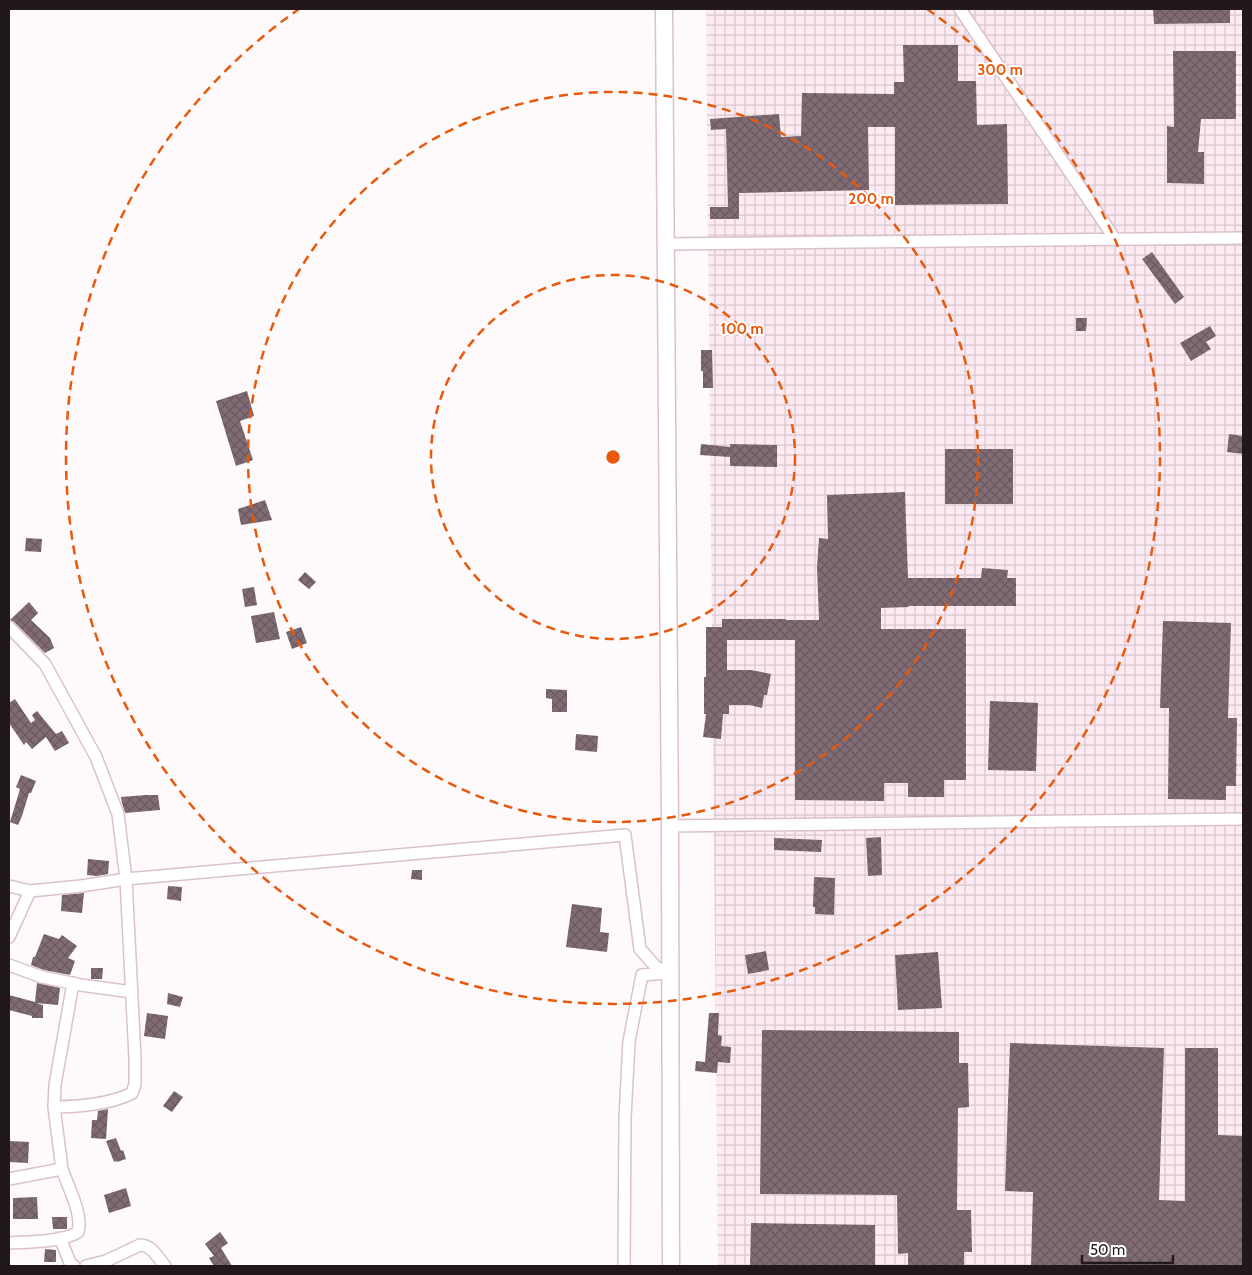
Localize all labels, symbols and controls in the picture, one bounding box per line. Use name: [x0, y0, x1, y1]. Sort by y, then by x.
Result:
text: 300 m: [977, 61, 1023, 79]
text: 200 m: [848, 190, 894, 208]
text: 100 m: [720, 320, 764, 338]
centre of rings: [604, 448, 622, 466]
scale bar: [1082, 1232, 1173, 1264]
text: 50 m: [1090, 1241, 1125, 1259]

